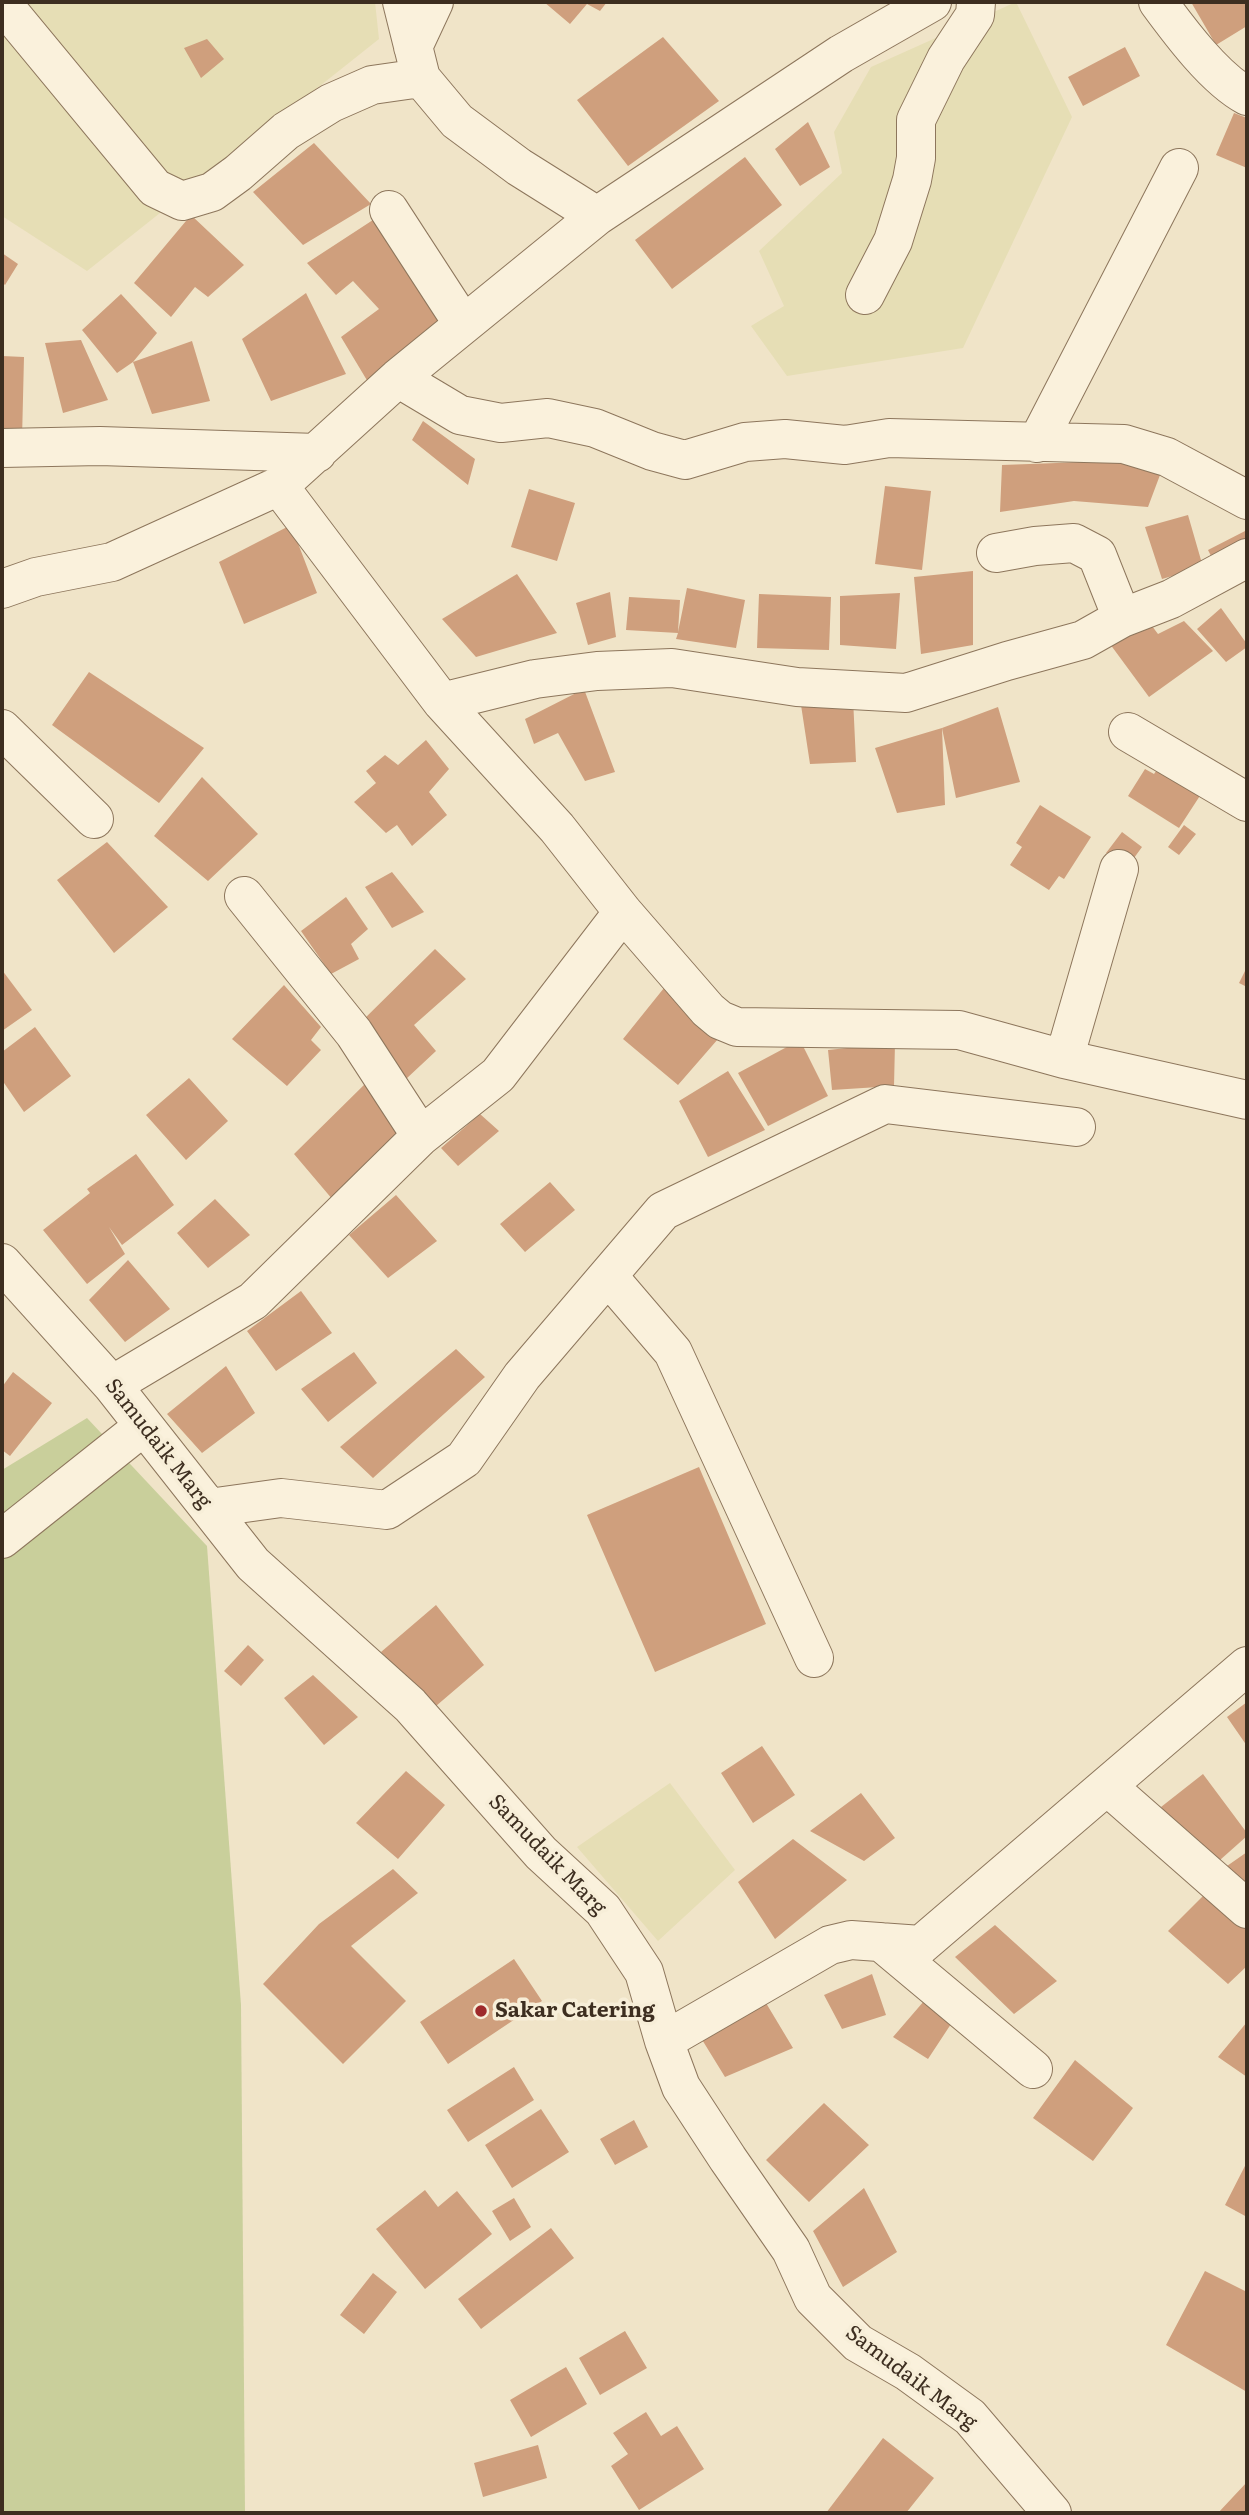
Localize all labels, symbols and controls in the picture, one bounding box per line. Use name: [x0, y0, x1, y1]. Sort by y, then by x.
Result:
street label: Samudaik Marg: [99, 1374, 217, 1514]
street label: Samudaik Marg: [483, 1789, 611, 1921]
place label: Sakar Catering: [495, 1998, 655, 2024]
marker: Sakar Catering: [473, 2003, 489, 2019]
street label: Samudaik Marg: [840, 2320, 982, 2436]

